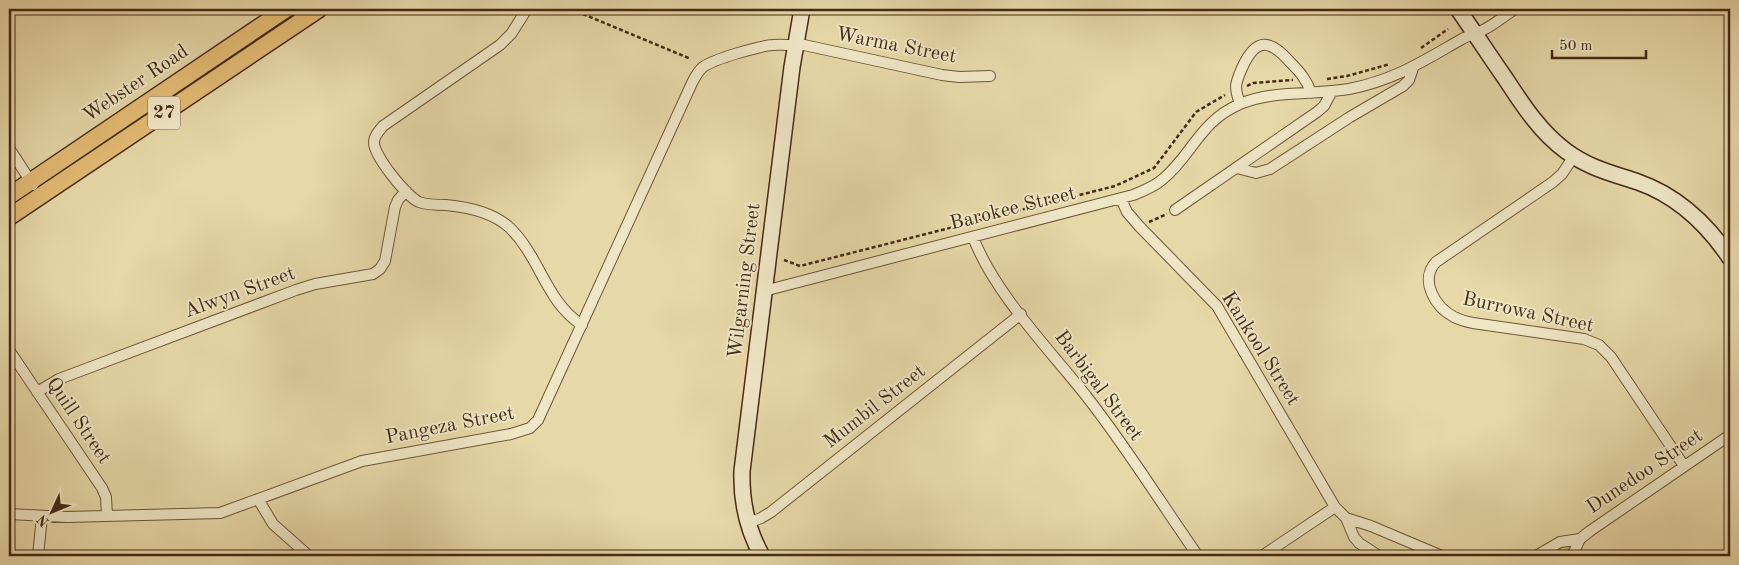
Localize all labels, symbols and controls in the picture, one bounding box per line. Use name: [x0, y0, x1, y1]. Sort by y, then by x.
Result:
street label: Warma Street: [834, 25, 958, 67]
scale bar: [1552, 28, 1645, 60]
text: 50 m: [1559, 39, 1593, 54]
street label: Webster Road: [80, 42, 192, 126]
road number: 27: [148, 96, 180, 130]
street label: Barokee Street: [948, 184, 1078, 234]
street label: Wilgarning Street: [726, 202, 764, 360]
street label: Alwyn Street: [182, 264, 298, 322]
street label: Kankool Street: [1217, 289, 1303, 409]
street label: Burrowa Street: [1460, 289, 1596, 337]
street label: Barbigal Street: [1050, 327, 1146, 445]
street label: Mumbil Street: [820, 361, 930, 453]
street label: Quill Street: [42, 374, 114, 468]
street label: Pangeza Street: [384, 404, 516, 448]
street label: Dunedoo Street: [1583, 426, 1707, 518]
north arrow: [28, 488, 78, 538]
text: N: [34, 511, 52, 529]

